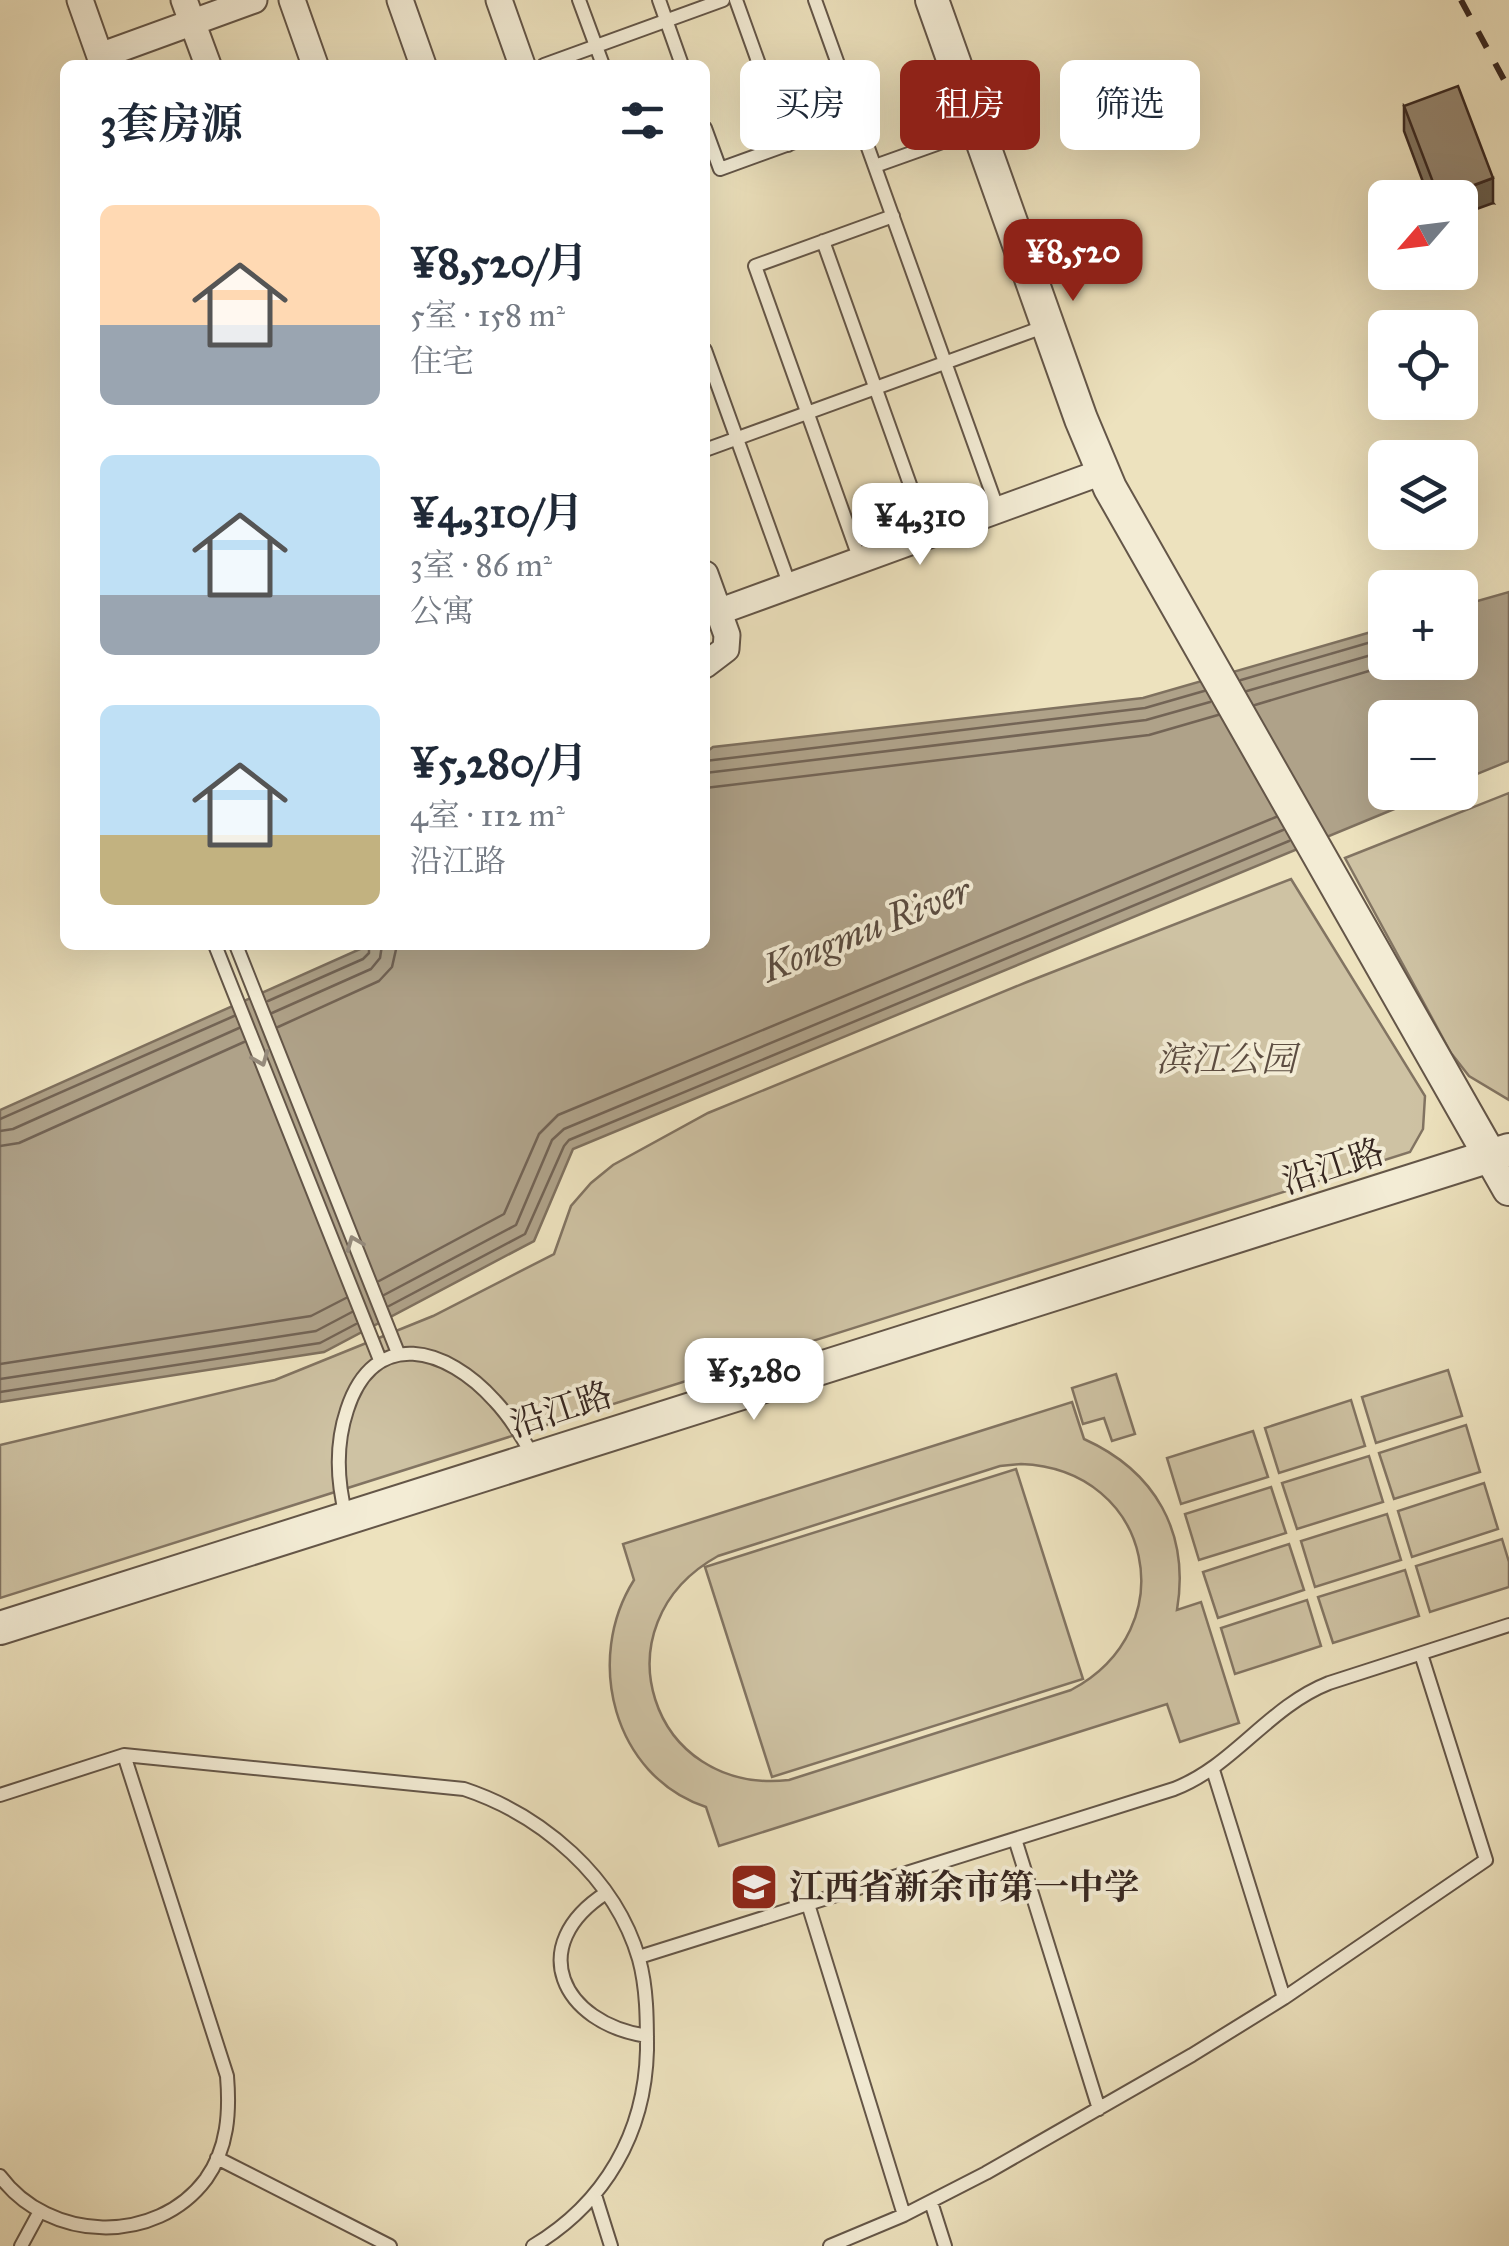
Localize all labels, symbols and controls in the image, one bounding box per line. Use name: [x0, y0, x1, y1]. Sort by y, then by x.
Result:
chip: 买房: [740, 60, 880, 150]
chip: 租房: [900, 60, 1040, 150]
chip: 筛选: [1060, 60, 1200, 150]
icon: filters: [615, 93, 670, 148]
text: 3套房源: [100, 98, 243, 150]
north arrow: [1368, 180, 1478, 290]
map controls: [1368, 180, 1478, 810]
pin: ¥8,520: [992, 219, 1154, 304]
text: ¥8,520: [1025, 232, 1121, 271]
text: ¥8,520/月: [410, 237, 588, 289]
icon: home: [180, 245, 300, 365]
text: 5室 · 158 m²: [410, 296, 565, 335]
button: locate: [1368, 310, 1478, 420]
text: 住宅: [410, 342, 474, 381]
button: layers: [1368, 440, 1478, 550]
pin: ¥4,310: [839, 483, 1001, 568]
text: ¥4,310/月: [410, 487, 584, 539]
icon: home: [180, 495, 300, 615]
text: ¥4,310: [874, 496, 966, 535]
text: 3室 · 86 m²: [410, 546, 552, 585]
button: +: [1368, 570, 1478, 680]
text: 公寓: [410, 592, 474, 631]
button: −: [1368, 700, 1478, 810]
text: ¥5,280/月: [410, 737, 588, 789]
icon: home: [180, 745, 300, 865]
text: 4室 · 112 m²: [410, 796, 565, 835]
text: 沿江路: [410, 842, 506, 881]
water label: Kongmu River: [753, 866, 979, 992]
park label: 滨江公园: [1156, 1038, 1301, 1081]
one-way arrow: [249, 1050, 269, 1067]
street label: 沿江路: [1277, 1130, 1390, 1203]
one-way arrow: [346, 1236, 366, 1253]
pin: ¥5,280: [673, 1338, 835, 1423]
text: ¥5,280: [707, 1351, 801, 1390]
street label: 沿江路: [505, 1373, 618, 1446]
school or university icon: 江西省新余市第一中学: [728, 1861, 780, 1913]
place label: 江西省新余市第一中学: [789, 1866, 1139, 1909]

